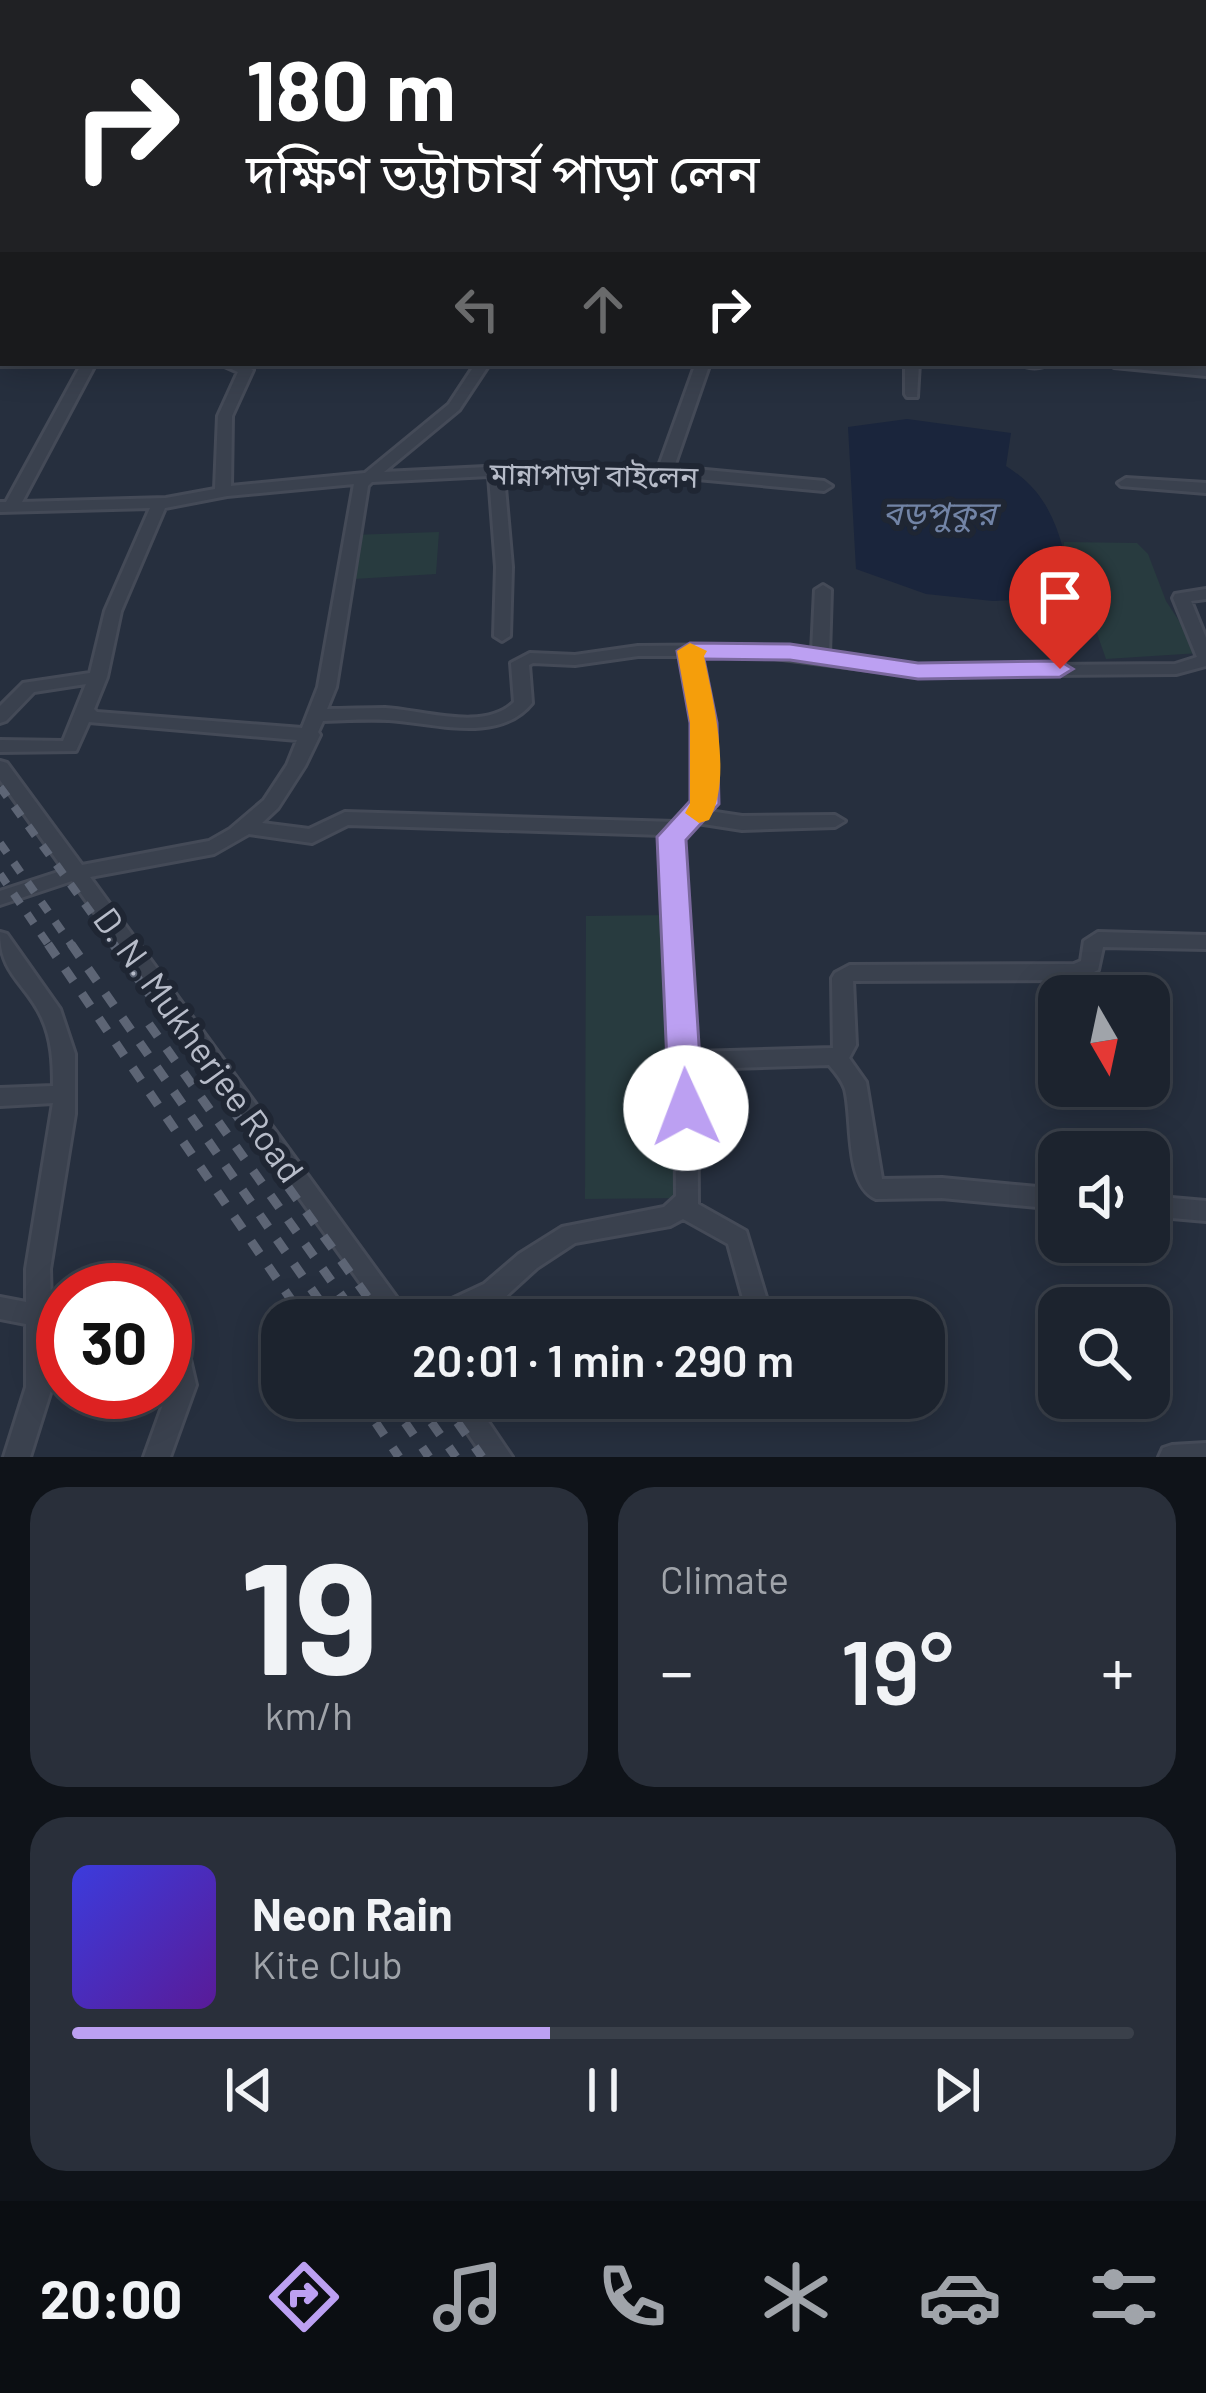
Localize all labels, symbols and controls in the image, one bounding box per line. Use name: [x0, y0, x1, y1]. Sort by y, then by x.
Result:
text: 180 m: [246, 37, 456, 138]
icon: right: [48, 48, 204, 204]
text: দক্ষিণ ভট্টাচার্য পাড়া লেন: [246, 139, 760, 204]
icon: left: [444, 276, 510, 342]
icon: ahead: [570, 276, 636, 342]
icon: right: [696, 276, 762, 342]
street label: মান্নাপাড়া বাইলেন: [488, 454, 699, 494]
water label: বড়পুকুর: [882, 492, 1002, 533]
pin: [1009, 546, 1111, 669]
icon: arrive: [1027, 564, 1093, 630]
street label: D. N. Mukherjee Road: [86, 898, 314, 1190]
north arrow: [1038, 975, 1170, 1107]
map controls: [1038, 975, 1170, 1419]
position arrow: [623, 1045, 749, 1171]
button: sound: [1038, 1131, 1170, 1263]
speed limit sign: 30: [36, 1263, 192, 1419]
button: search: [1038, 1287, 1170, 1419]
text: 20:01 · 1 min · 290 m: [412, 1332, 794, 1386]
text: 19: [240, 1519, 378, 1706]
text: Climate: [660, 1555, 789, 1602]
text: 19°: [840, 1615, 954, 1723]
text: −: [660, 1630, 693, 1709]
text: +: [1101, 1630, 1134, 1709]
text: km/h: [265, 1691, 353, 1738]
text: Neon Rain: [252, 1886, 453, 1940]
text: Kite Club: [252, 1940, 403, 1987]
icon: previous: [216, 2057, 282, 2123]
icon: pause: [570, 2057, 636, 2123]
icon: next: [924, 2057, 990, 2123]
icon: directions: [262, 2255, 346, 2339]
icon: music: [426, 2255, 510, 2339]
icon: phone: [590, 2255, 674, 2339]
icon: climate: [754, 2255, 838, 2339]
icon: car: [918, 2255, 1002, 2339]
icon: filters: [1082, 2255, 1166, 2339]
text: 20:00: [40, 2265, 182, 2330]

